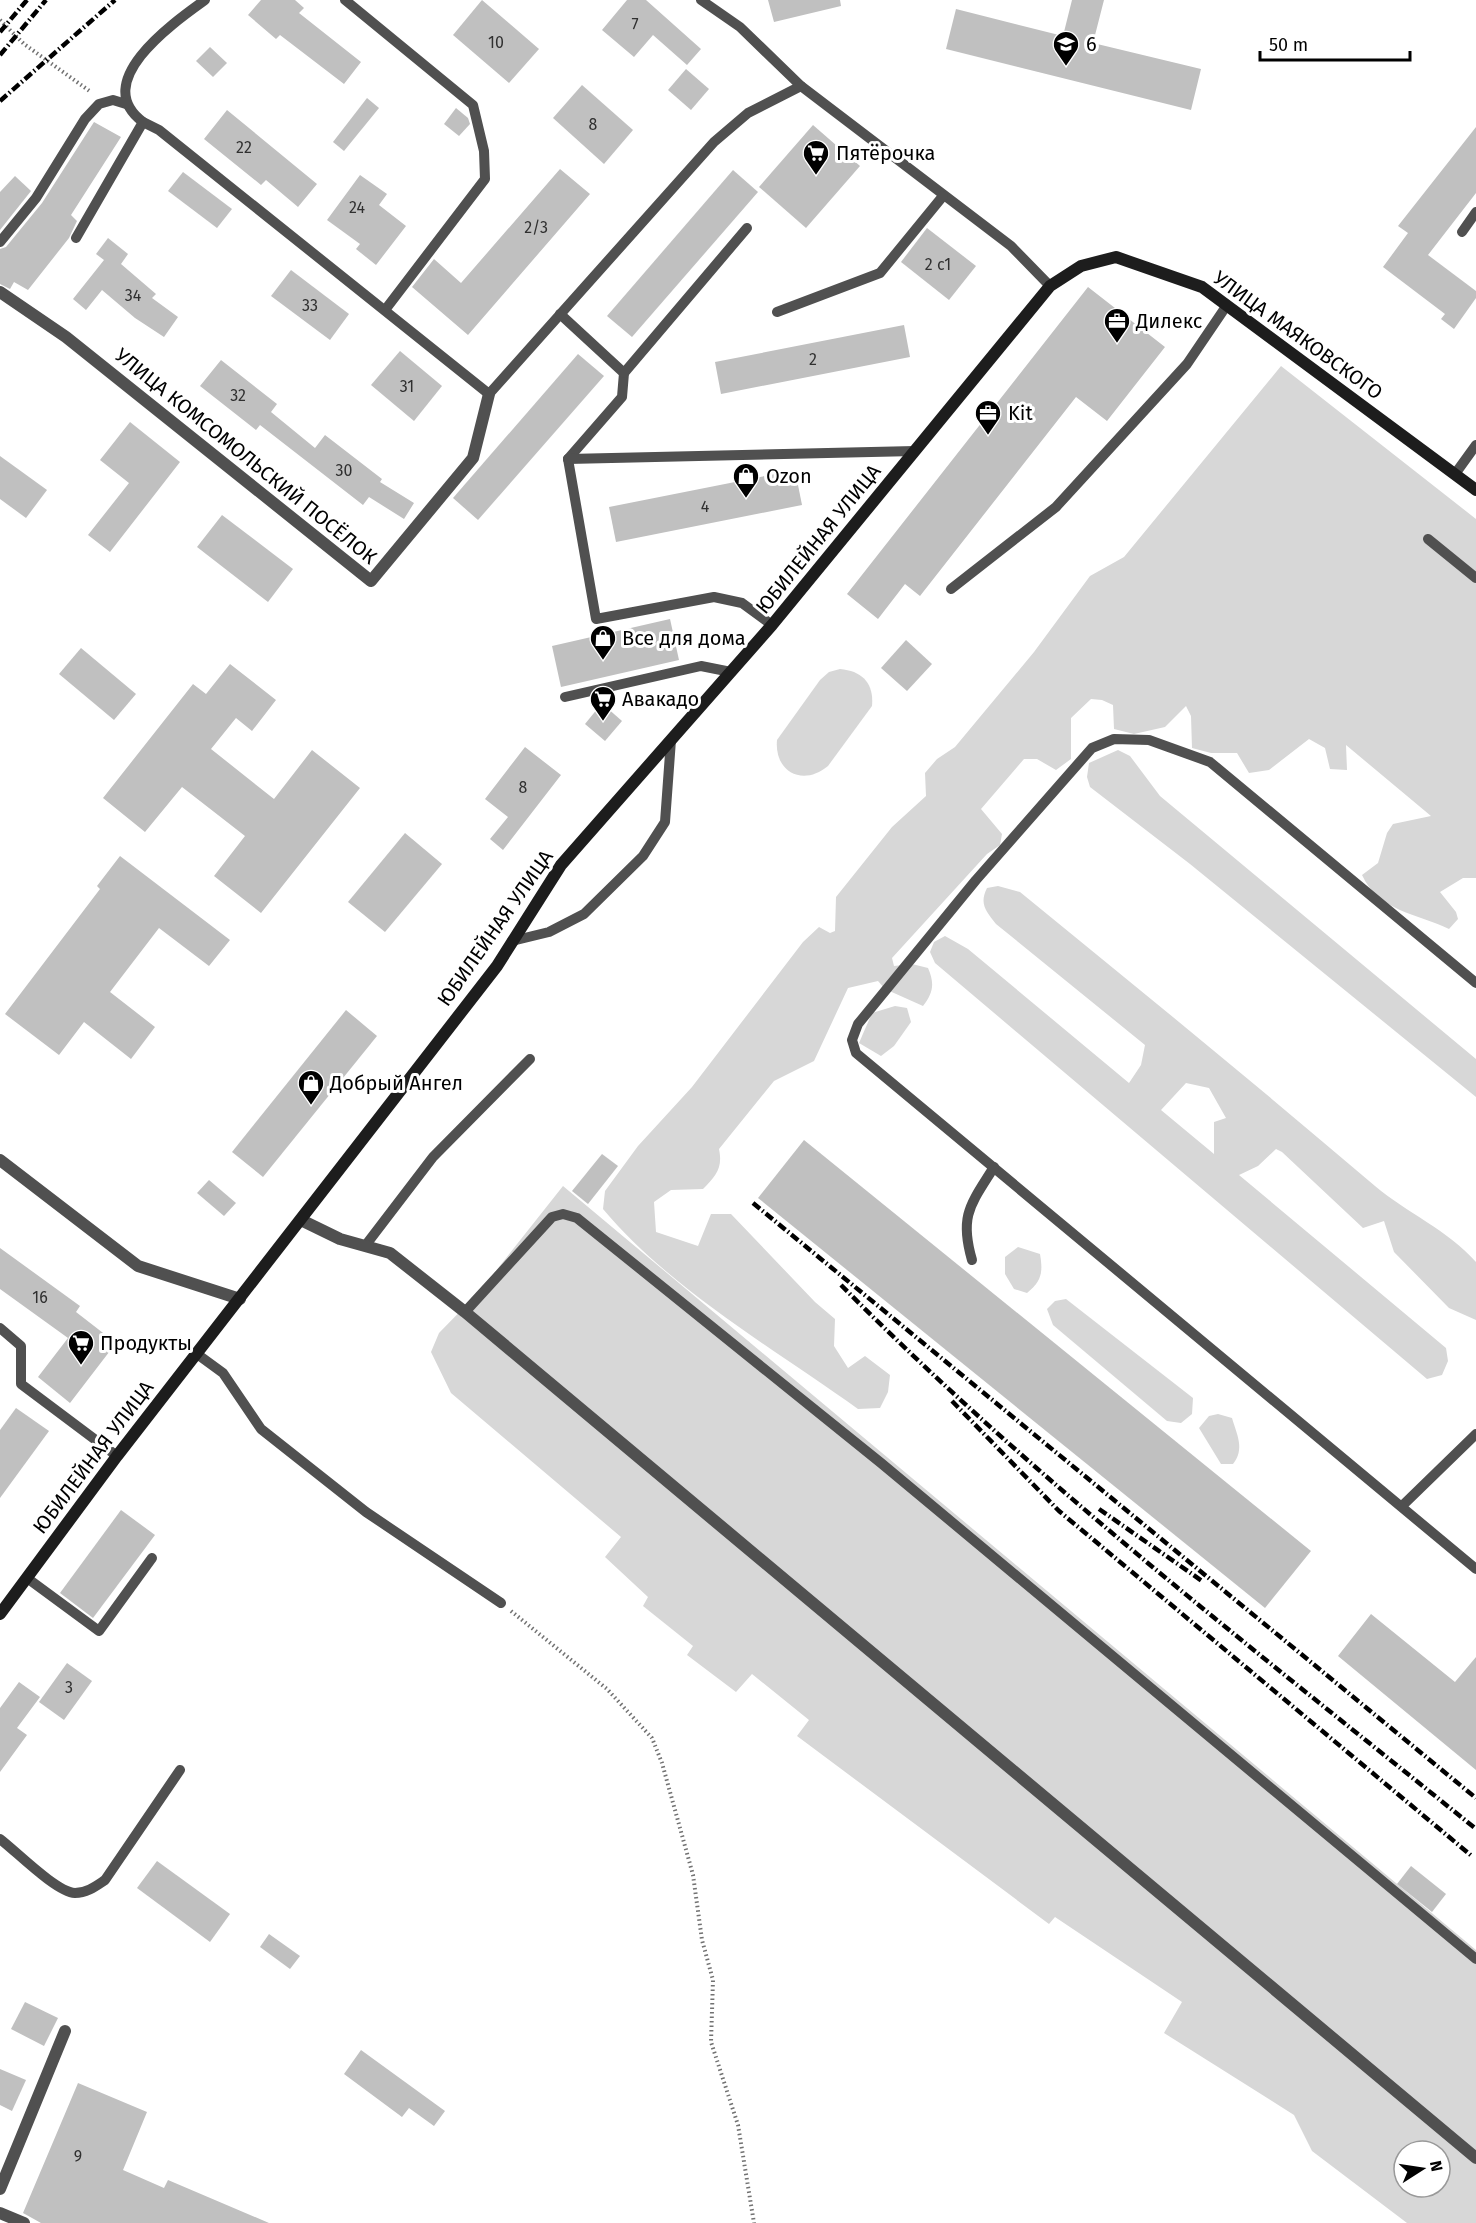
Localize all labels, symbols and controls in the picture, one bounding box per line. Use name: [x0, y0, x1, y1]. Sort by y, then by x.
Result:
house number: 7: [631, 15, 639, 34]
scale bar: [1260, 24, 1410, 62]
school or university icon: 6: [1051, 29, 1081, 67]
place label: 6: [1086, 32, 1097, 56]
house number: 10: [488, 33, 504, 52]
text: 50 m: [1269, 34, 1308, 56]
house number: 8: [589, 115, 598, 134]
house number: 22: [236, 138, 252, 157]
supermarket icon: Пятёрочка: [801, 138, 831, 176]
place label: Пятёрочка: [836, 141, 936, 165]
house number: 24: [349, 198, 365, 217]
house number: 2/3: [524, 218, 548, 237]
house number: 2 с1: [925, 255, 951, 274]
street label: УЛИЦА МАЯКОВСКОГО: [1209, 266, 1387, 404]
house number: 34: [125, 286, 142, 305]
house number: 33: [302, 296, 318, 315]
office icon: Дилекс: [1102, 306, 1132, 344]
place label: Дилекс: [1135, 309, 1202, 333]
street label: УЛИЦА КОМСОМОЛЬСКИЙ ПОСЁЛОК: [110, 343, 382, 569]
house number: 2: [809, 350, 817, 369]
house number: 31: [400, 377, 414, 396]
house number: 32: [230, 386, 246, 405]
office icon: Kit: [973, 398, 1003, 436]
place label: Kit: [1008, 401, 1033, 425]
street label: ЮБИЛЕЙНАЯ УЛИЦА: [750, 459, 886, 619]
house number: 30: [336, 461, 353, 480]
shop icon: Ozon: [731, 461, 761, 499]
place label: Ozon: [766, 464, 812, 488]
house number: 4: [701, 497, 710, 516]
shop icon: Все для дома: [588, 623, 618, 661]
place label: Все для дома: [622, 626, 746, 650]
supermarket icon: Авакадо: [588, 684, 618, 722]
place label: Авакадо: [622, 687, 699, 711]
house number: 8: [519, 778, 528, 797]
street label: ЮБИЛЕЙНАЯ УЛИЦА: [432, 845, 558, 1011]
shop icon: Добрый Ангел: [296, 1068, 326, 1106]
place label: Добрый Ангел: [329, 1071, 463, 1095]
house number: 16: [32, 1288, 48, 1307]
supermarket icon: Продукты: [66, 1328, 96, 1366]
place label: Продукты: [100, 1331, 192, 1355]
street label: ЮБИЛЕЙНАЯ УЛИЦА: [28, 1375, 159, 1538]
house number: 3: [65, 1678, 73, 1697]
north arrow: [1392, 2139, 1452, 2199]
house number: 9: [74, 2147, 82, 2166]
text: N: [1426, 2159, 1447, 2173]

